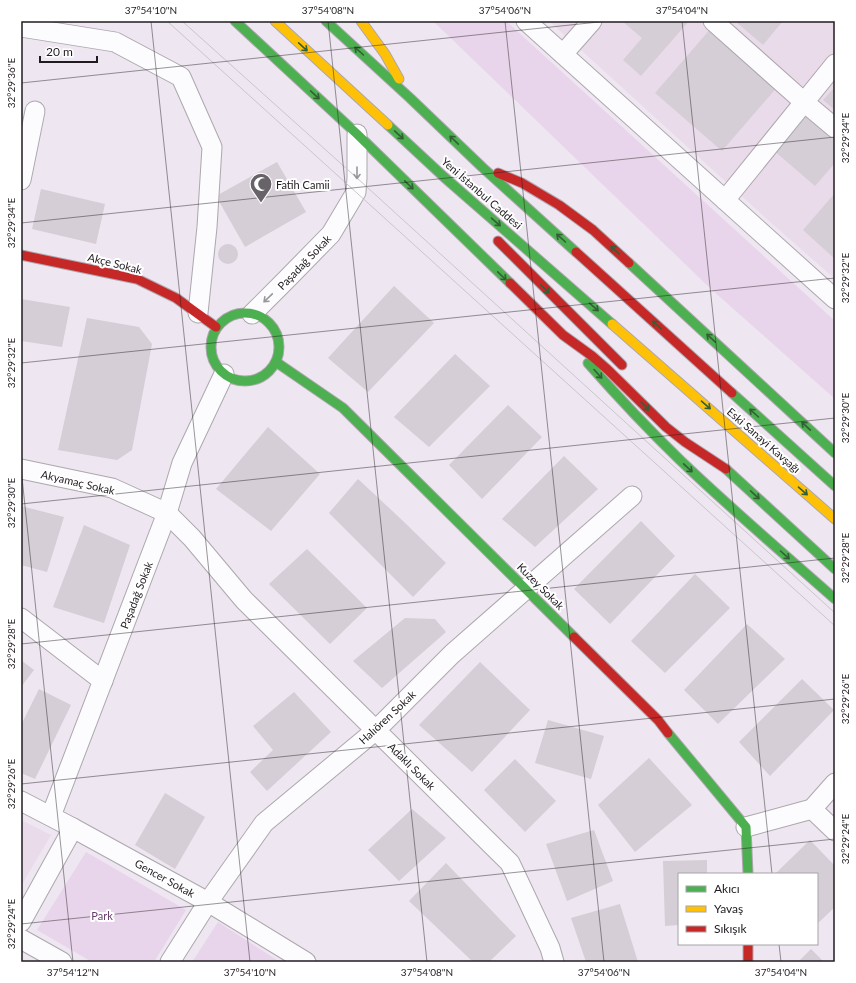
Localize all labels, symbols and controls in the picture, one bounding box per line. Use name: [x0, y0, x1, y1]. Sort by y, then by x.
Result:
text: 37°54'10"N: [125, 4, 177, 16]
text: 37°54'08"N: [302, 4, 354, 16]
text: 37°54'06"N: [479, 4, 531, 16]
text: 37°54'04"N: [656, 4, 708, 16]
scale bar: [40, 38, 97, 64]
one-way arrow: [298, 43, 309, 52]
text: 20 m: [46, 44, 73, 59]
one-way arrow: [354, 46, 364, 56]
text: 32°29'36"E: [5, 58, 17, 108]
one-way arrow: [310, 91, 320, 100]
text: 32°29'34"E: [839, 113, 851, 163]
one-way arrow: [394, 131, 404, 140]
one-way arrow: [449, 135, 459, 145]
street label: Yeni İstanbul Caddesi: [439, 155, 525, 232]
one-way arrow: [353, 166, 361, 179]
mosque icon: Fatih Camii: [248, 171, 274, 204]
place label: Fatih Camii: [276, 178, 330, 191]
one-way arrow: [404, 180, 414, 190]
text: 32°29'34"E: [5, 198, 17, 248]
one-way arrow: [491, 217, 501, 227]
street label: Paşadağ Sokak: [275, 232, 334, 292]
one-way arrow: [556, 234, 566, 243]
one-way arrow: [610, 245, 620, 255]
street label: Akçe Sokak: [87, 250, 144, 276]
text: 32°29'32"E: [839, 253, 851, 303]
one-way arrow: [497, 271, 507, 281]
one-way arrow: [540, 284, 550, 294]
one-way arrow: [263, 293, 273, 303]
one-way arrow: [589, 303, 599, 312]
one-way arrow: [652, 321, 662, 330]
one-way arrow: [706, 334, 716, 343]
text: 32°29'32"E: [5, 338, 17, 388]
one-way arrow: [594, 369, 603, 380]
text: 32°29'30"E: [839, 393, 851, 443]
one-way arrow: [640, 401, 650, 411]
one-way arrow: [701, 401, 711, 410]
street label: Eski Sanayi Kavşağı: [725, 405, 803, 475]
one-way arrow: [749, 409, 759, 418]
one-way arrow: [801, 422, 811, 431]
one-way arrow: [683, 463, 693, 473]
street label: Akyamaç Sokak: [40, 467, 117, 497]
text: 32°29'30"E: [5, 478, 17, 528]
one-way arrow: [798, 487, 809, 496]
one-way arrow: [750, 490, 760, 500]
text: 32°29'28"E: [839, 533, 851, 583]
one-way arrow: [780, 550, 790, 560]
street label: Paşadağ Sokak: [117, 559, 155, 631]
street label: Kuzey Sokak: [515, 560, 567, 612]
text: 32°29'28"E: [5, 619, 17, 669]
text: 32°29'26"E: [839, 674, 851, 724]
street label: Halıören Sokak: [356, 687, 418, 746]
street label: Adaklı Sokak: [386, 740, 439, 793]
text: 32°29'26"E: [5, 759, 17, 809]
text: 32°29'24"E: [839, 814, 851, 864]
street label: Gencer Sokak: [133, 856, 197, 900]
legend: [678, 873, 818, 945]
text: Akıcı: [714, 881, 740, 896]
text: 32°29'24"E: [5, 899, 17, 949]
text: Yavaş: [714, 901, 743, 916]
park label: Park: [91, 909, 113, 922]
text: Sıkışık: [714, 921, 747, 936]
text: 37°54'12"N: [47, 966, 99, 978]
text: 37°54'10"N: [224, 966, 276, 978]
text: 37°54'08"N: [401, 966, 453, 978]
text: 37°54'06"N: [578, 966, 630, 978]
text: 37°54'04"N: [755, 966, 807, 978]

